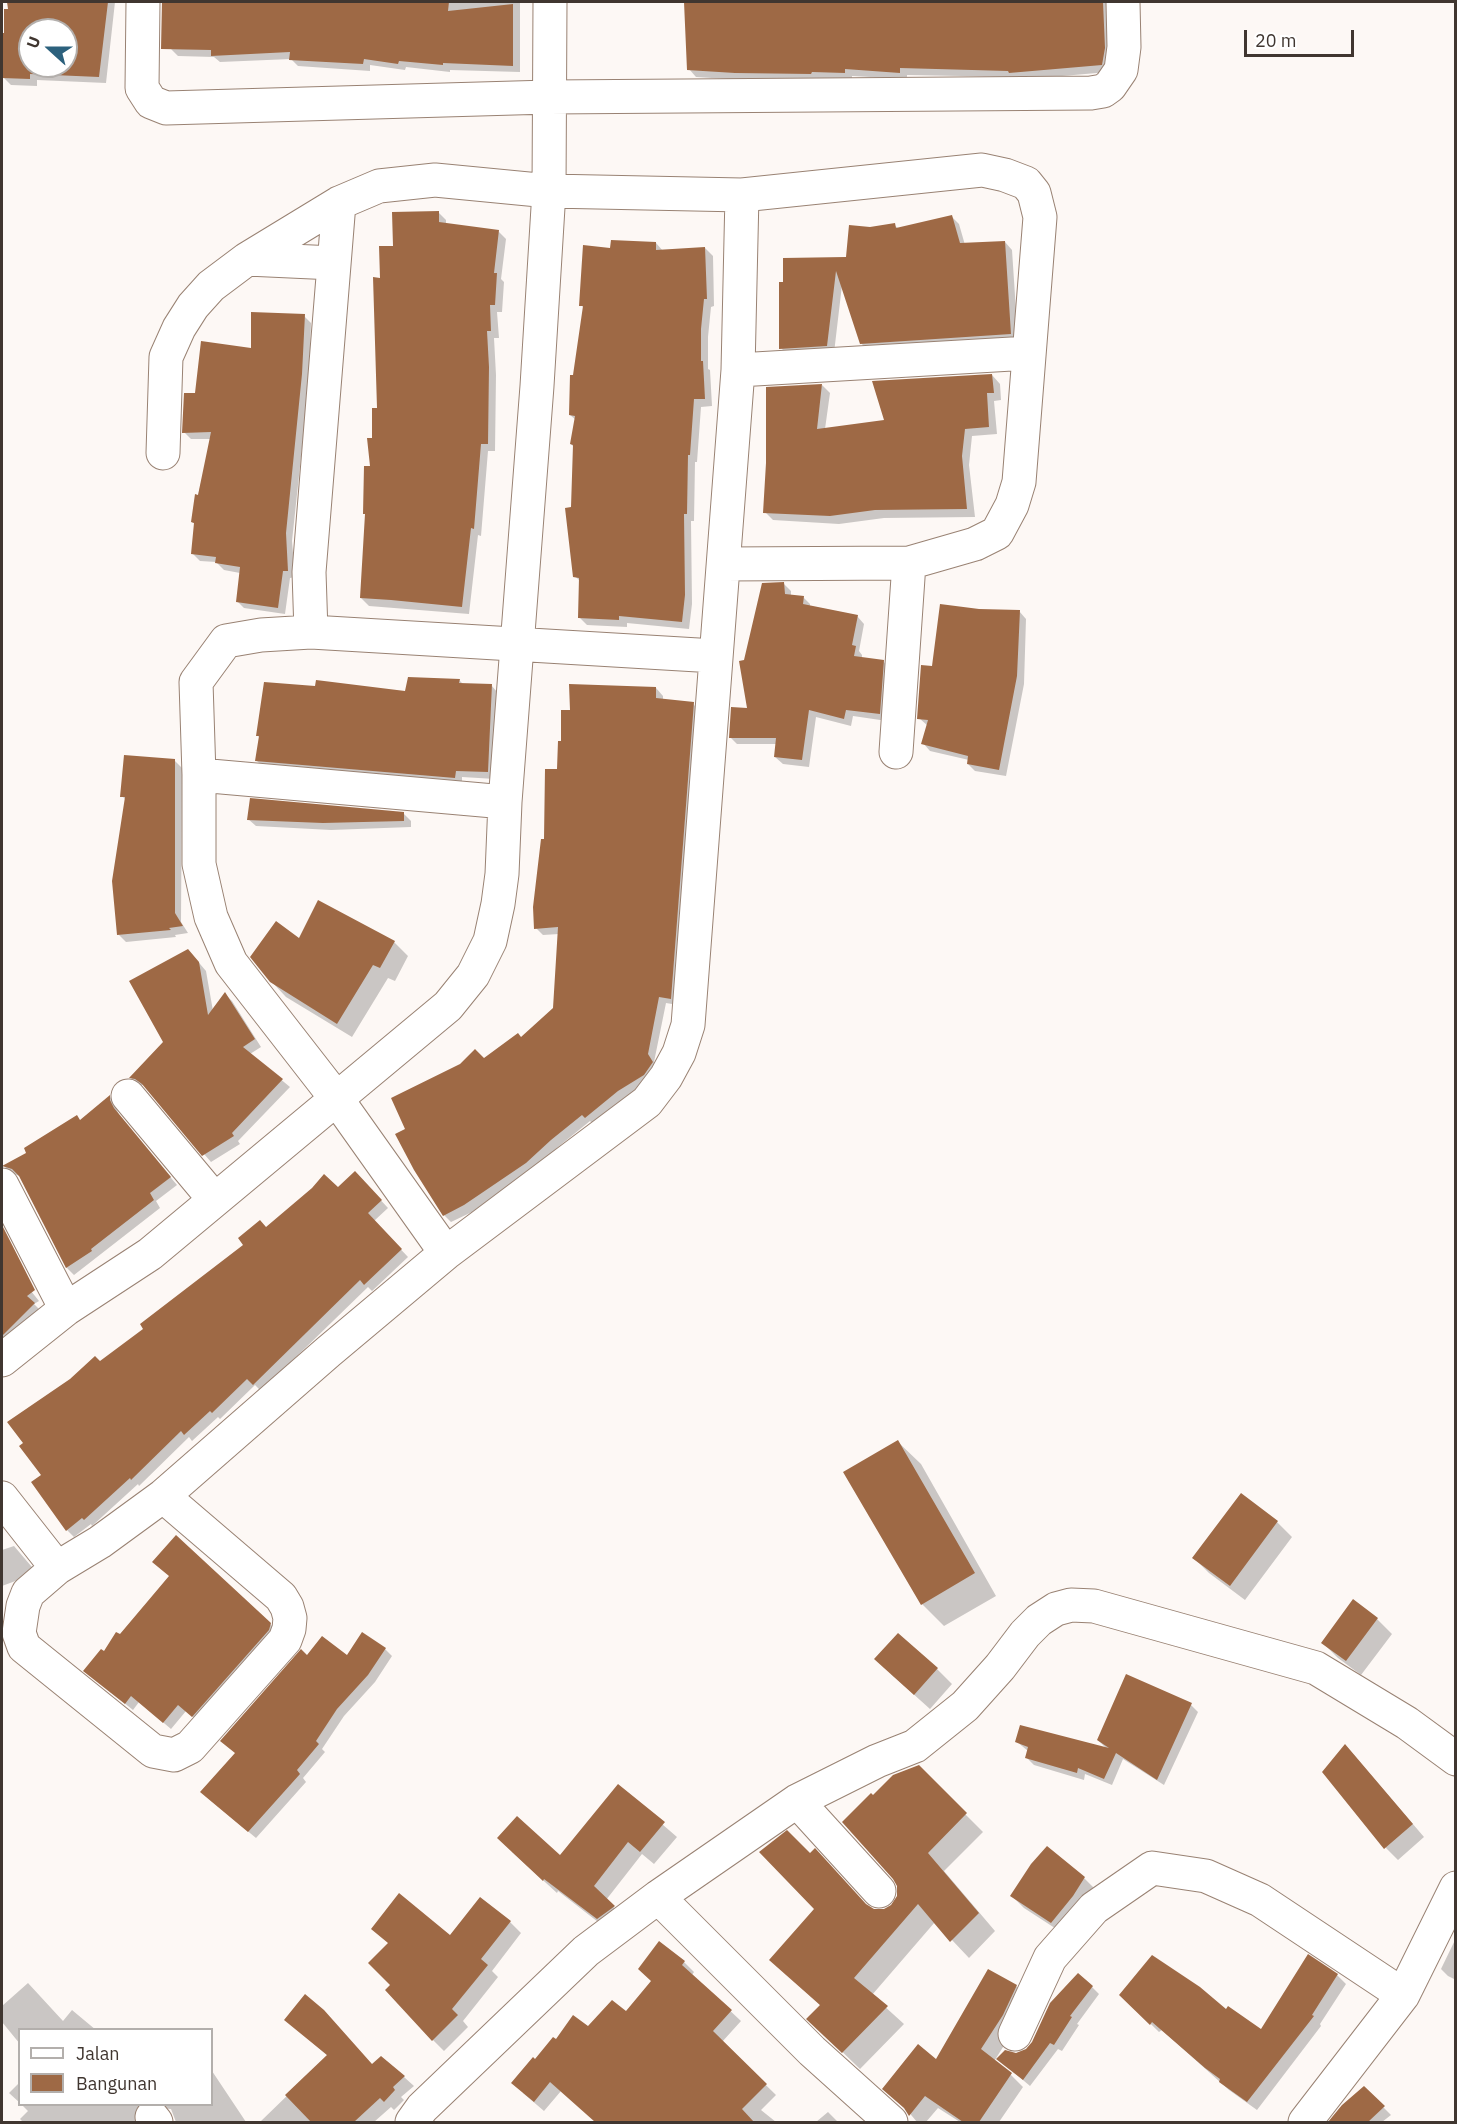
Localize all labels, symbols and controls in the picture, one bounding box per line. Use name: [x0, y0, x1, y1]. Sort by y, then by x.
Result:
north arrow: [18, 18, 78, 78]
scale bar: [1247, 18, 1356, 56]
text: 20 m: [1255, 29, 1297, 52]
text: U: [22, 34, 44, 51]
legend: [18, 2028, 213, 2106]
text: Jalan: [76, 2042, 120, 2065]
text: Bangunan: [76, 2072, 157, 2095]

